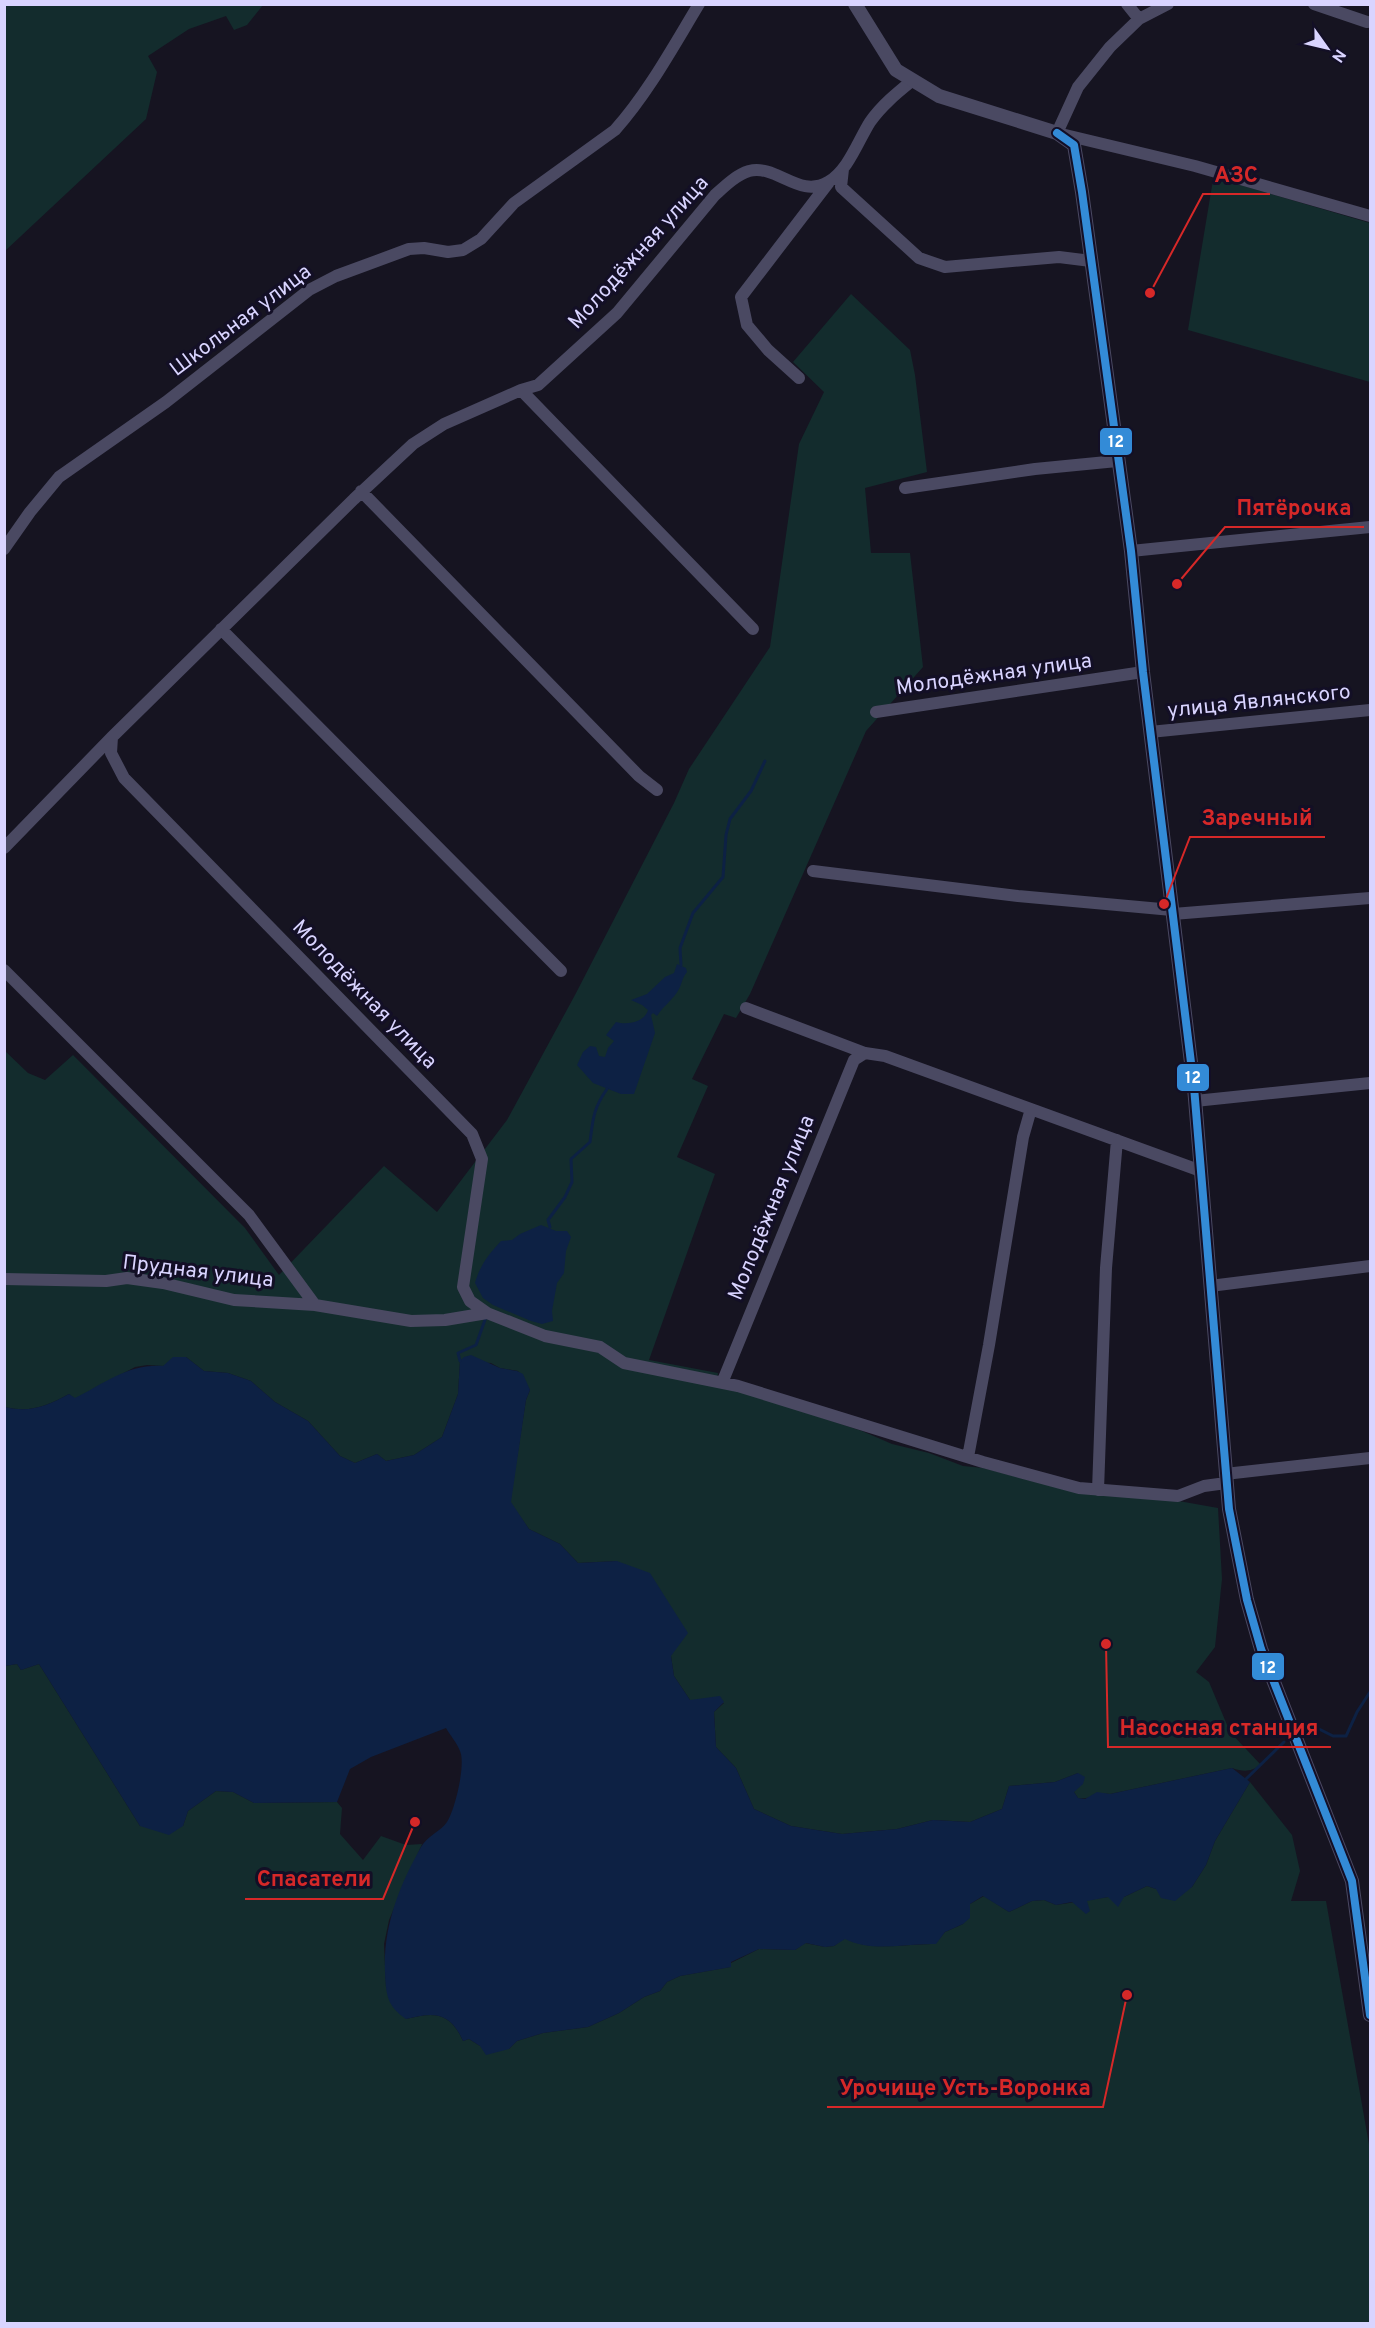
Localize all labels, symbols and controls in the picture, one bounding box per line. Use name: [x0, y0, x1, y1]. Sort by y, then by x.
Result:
north arrow: [1297, 18, 1357, 78]
text: N: [1326, 45, 1349, 66]
callout: АЗС: [1203, 154, 1270, 194]
text: АЗС: [1214, 163, 1258, 190]
street label: Молодёжная улица: [563, 171, 715, 335]
street label: Школьная улица: [165, 259, 317, 383]
line badge: 12: [1099, 427, 1133, 456]
text: 12: [1108, 433, 1124, 453]
callout: Пятёрочка: [1225, 487, 1364, 527]
text: Пятёрочка: [1237, 496, 1351, 523]
street label: Молодёжная улица: [894, 648, 1094, 702]
street label: улица Являнского: [1166, 679, 1352, 725]
callout: Заречный: [1190, 797, 1325, 837]
text: Заречный: [1201, 806, 1313, 833]
street label: Молодёжная улица: [286, 915, 442, 1075]
line badge: 12: [1176, 1063, 1210, 1092]
text: 12: [1185, 1069, 1201, 1089]
street label: Молодёжная улица: [723, 1111, 821, 1305]
street label: Прудная улица: [121, 1249, 275, 1295]
line badge: 12: [1251, 1652, 1285, 1681]
text: 12: [1260, 1659, 1276, 1679]
callout: Насосная станция: [1108, 1707, 1331, 1747]
text: Насосная станция: [1120, 1716, 1318, 1743]
callout: Спасатели: [245, 1859, 383, 1899]
text: Спасатели: [257, 1867, 371, 1894]
callout: Урочище Усть-Воронка: [827, 2067, 1103, 2107]
text: Урочище Усть-Воронка: [839, 2076, 1091, 2103]

